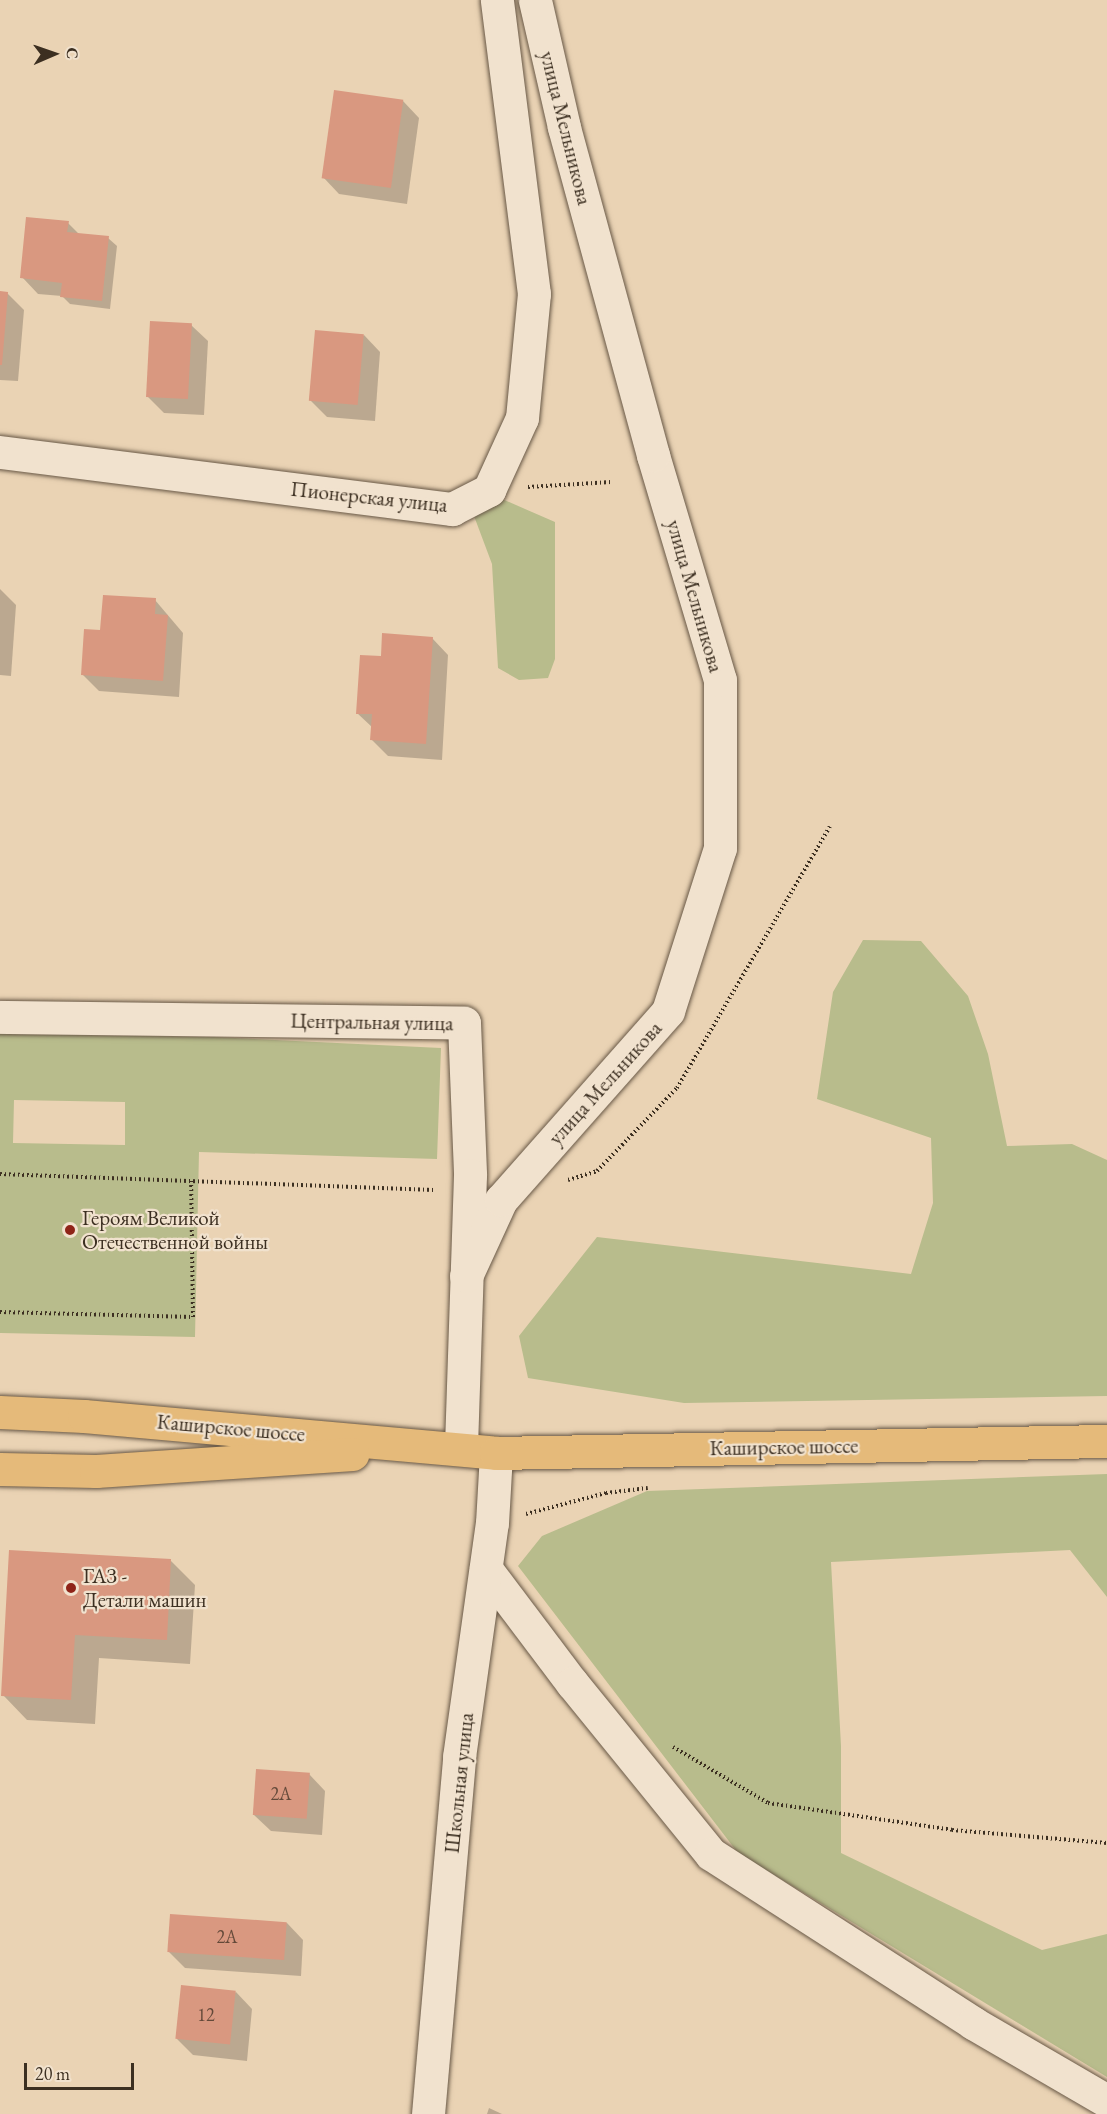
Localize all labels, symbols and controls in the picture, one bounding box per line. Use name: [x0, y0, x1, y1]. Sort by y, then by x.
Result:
north arrow: [24, 24, 84, 84]
text: С: [62, 47, 83, 59]
street label: улица Мельникова: [535, 49, 597, 207]
street label: Пионерская улица: [289, 476, 449, 518]
street label: улица Мельникова: [661, 517, 729, 675]
street label: Центральная улица: [290, 1008, 454, 1036]
street label: улица Мельникова: [543, 1016, 667, 1150]
place label: Героям Великой Отечественной войны: [82, 1205, 268, 1255]
marker: Героям Великой Отечественной войны: [63, 1223, 77, 1237]
street label: Каширское шоссе: [156, 1409, 306, 1447]
street label: Каширское шоссе: [709, 1433, 859, 1461]
place label: ГАЗ - Детали машин: [83, 1563, 206, 1613]
marker: ГАЗ - Детали машин: [64, 1581, 78, 1595]
street label: Школьная улица: [439, 1711, 479, 1855]
house number: 2А: [270, 1783, 292, 1805]
house number: 2А: [216, 1926, 238, 1948]
house number: 12: [197, 2004, 215, 2026]
scale bar: [27, 2051, 136, 2089]
text: 20 m: [35, 2062, 70, 2085]

